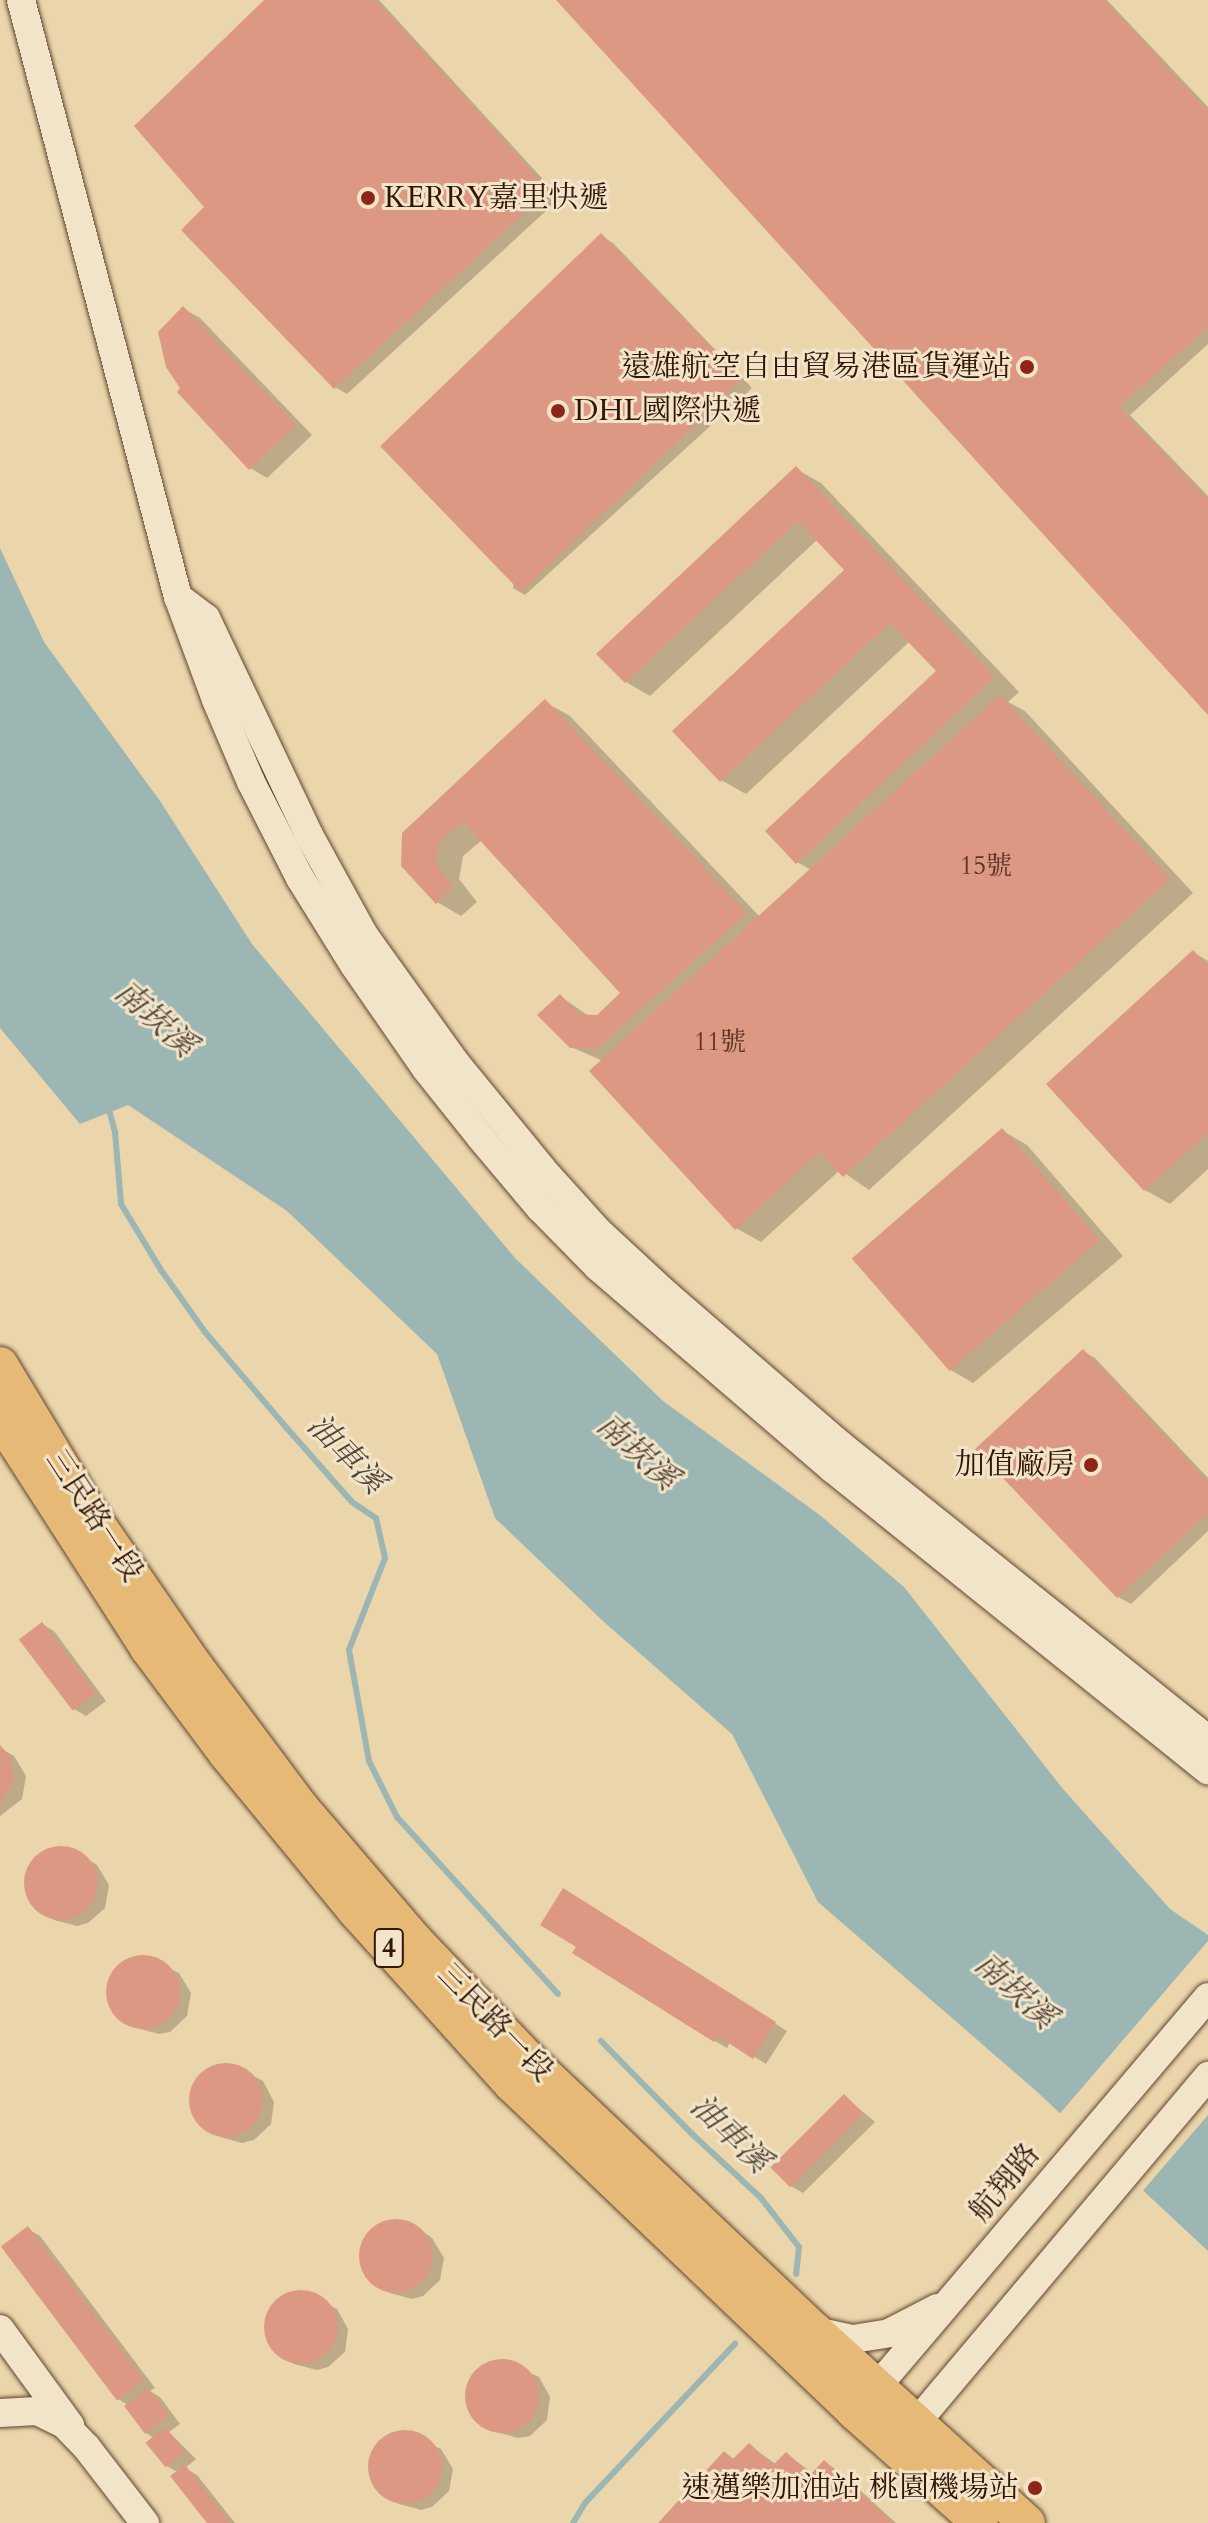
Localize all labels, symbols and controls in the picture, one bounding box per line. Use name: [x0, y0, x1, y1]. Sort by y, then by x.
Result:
place label: KERRY嘉里快遞: [384, 180, 609, 216]
marker: KERRY嘉里快遞: [359, 189, 377, 207]
place label: 遠雄航空自由貿易港區貨運站: [621, 349, 1011, 385]
marker: 遠雄航空自由貿易港區貨運站: [1018, 358, 1036, 376]
place label: DHL國際快遞: [574, 393, 762, 429]
marker: DHL國際快遞: [549, 402, 567, 420]
house number: 15號: [960, 850, 1012, 882]
water label: 南崁溪: [106, 973, 204, 1065]
house number: 11號: [694, 1026, 746, 1058]
water label: 油車溪: [299, 1406, 393, 1502]
water label: 南崁溪: [588, 1406, 686, 1498]
street label: 三民路一段: [38, 1443, 150, 1589]
place label: 加值廠房: [955, 1447, 1075, 1483]
marker: 加值廠房: [1082, 1456, 1100, 1474]
road number: 4: [373, 1924, 405, 1972]
water label: 南崁溪: [966, 1945, 1064, 2037]
street label: 三民路一段: [430, 1957, 560, 2089]
water label: 油車溪: [682, 2087, 778, 2181]
street label: 航翔路: [962, 2137, 1048, 2229]
place label: 速邁樂加油站 桃園機場站: [681, 2470, 1019, 2506]
marker: 速邁樂加油站 桃園機場站: [1026, 2479, 1044, 2497]

